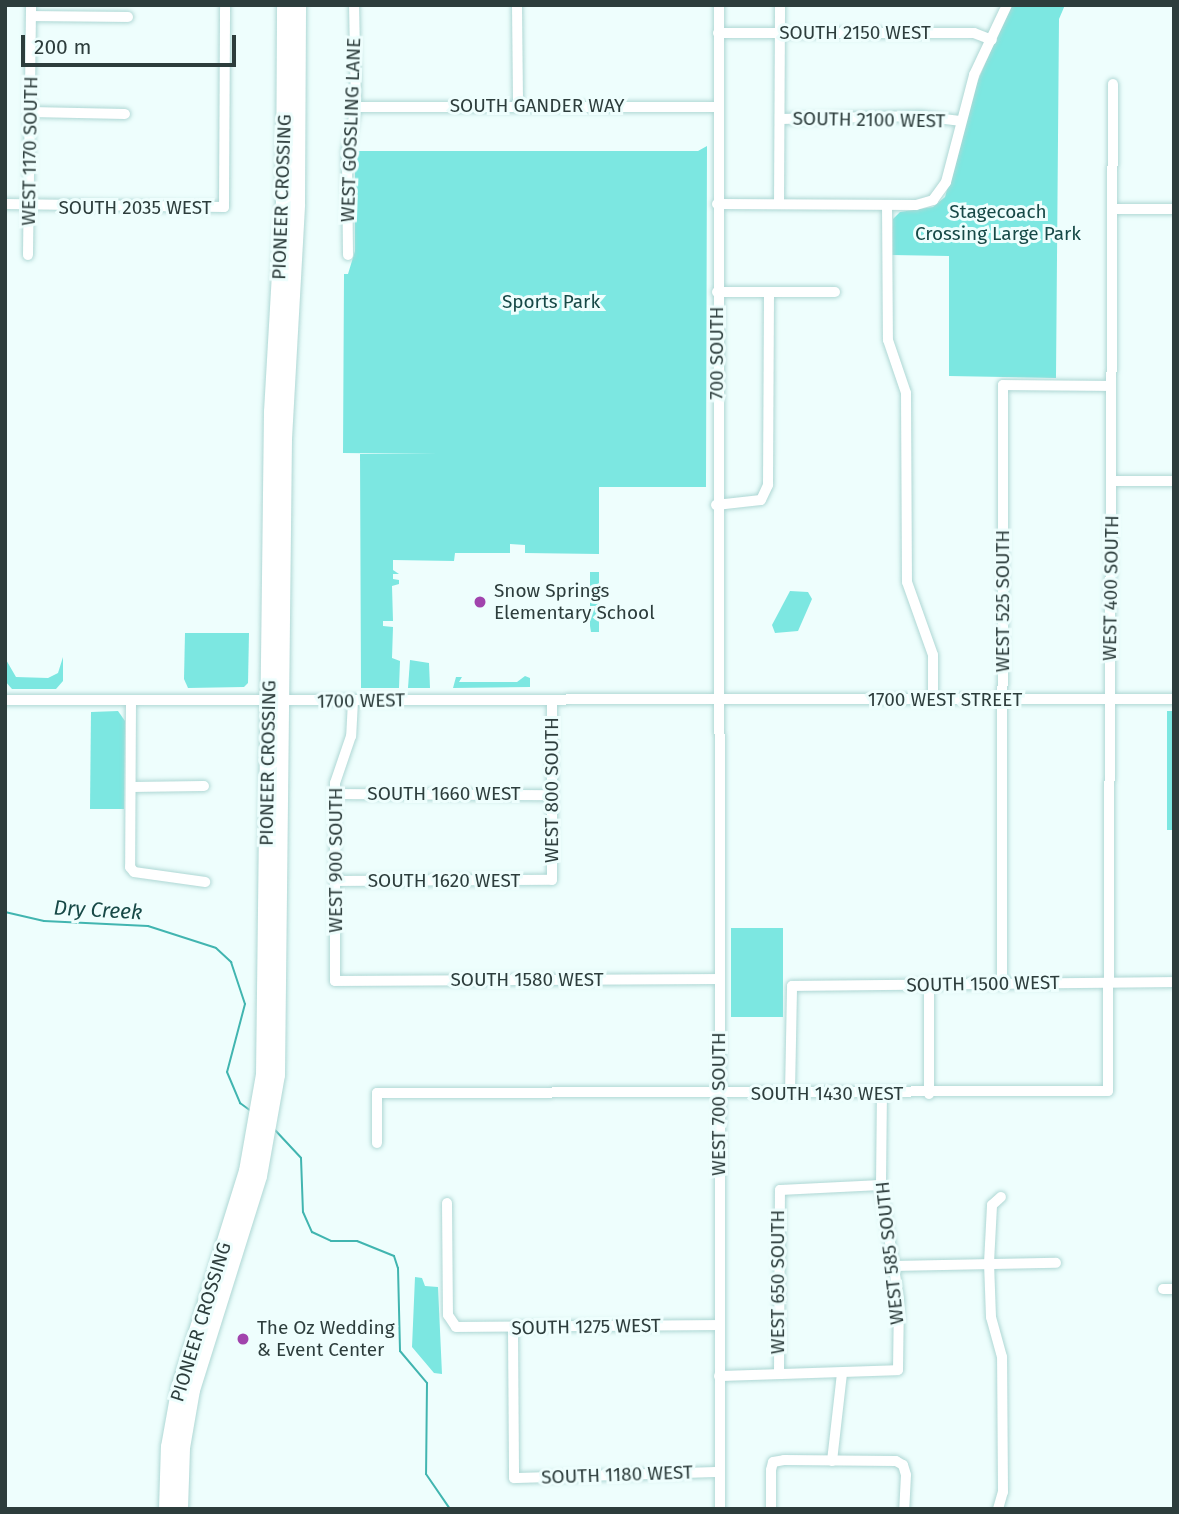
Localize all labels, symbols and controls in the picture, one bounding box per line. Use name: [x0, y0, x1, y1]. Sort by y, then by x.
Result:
scale bar: [24, 21, 240, 65]
street label: SOUTH 2150 WEST: [779, 22, 931, 44]
text: 200 m: [34, 34, 91, 60]
street label: WEST GOSSLING LANE: [336, 37, 366, 223]
street label: WEST 1170 SOUTH: [17, 76, 43, 226]
street label: SOUTH GANDER WAY: [450, 95, 624, 117]
street label: SOUTH 2100 WEST: [792, 107, 946, 133]
street label: PIONEER CROSSING: [268, 114, 296, 280]
street label: SOUTH 2035 WEST: [58, 197, 212, 219]
park label: Stagecoach Crossing Large Park: [915, 201, 1081, 245]
park label: Sports Park: [502, 291, 600, 313]
street label: 700 SOUTH: [706, 306, 728, 400]
street label: WEST 400 SOUTH: [1098, 515, 1124, 661]
street label: WEST 525 SOUTH: [992, 530, 1014, 672]
place label: Snow Springs Elementary School: [494, 580, 655, 624]
marker: Snow Springs Elementary School: [472, 594, 488, 610]
street label: PIONEER CROSSING: [255, 680, 281, 846]
street label: 1700 WEST: [317, 689, 405, 713]
street label: 1700 WEST STREET: [868, 689, 1022, 711]
street label: WEST 800 SOUTH: [541, 717, 563, 863]
street label: SOUTH 1660 WEST: [367, 783, 521, 805]
street label: WEST 900 SOUTH: [325, 787, 347, 933]
street label: SOUTH 1620 WEST: [368, 870, 520, 892]
water label: Dry Creek: [53, 895, 143, 925]
street label: SOUTH 1580 WEST: [450, 969, 604, 991]
street label: SOUTH 1500 WEST: [906, 971, 1060, 997]
street label: WEST 700 SOUTH: [708, 1032, 730, 1176]
street label: SOUTH 1430 WEST: [751, 1083, 903, 1105]
street label: WEST 585 SOUTH: [871, 1180, 909, 1326]
street label: WEST 650 SOUTH: [767, 1210, 789, 1354]
street label: PIONEER CROSSING: [166, 1239, 236, 1405]
street label: SOUTH 1275 WEST: [511, 1314, 661, 1340]
place label: The Oz Wedding & Event Center: [257, 1317, 395, 1361]
marker: The Oz Wedding & Event Center: [235, 1331, 251, 1347]
street label: SOUTH 1180 WEST: [541, 1461, 693, 1489]

